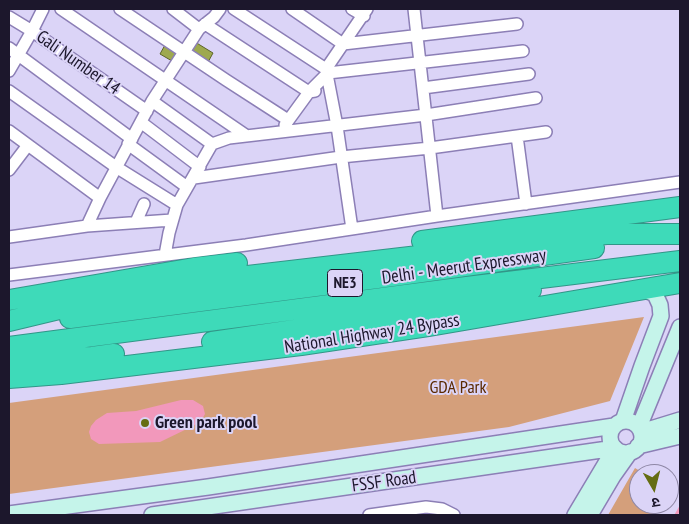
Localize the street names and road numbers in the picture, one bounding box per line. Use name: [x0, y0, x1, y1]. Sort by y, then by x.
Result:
street label: Gali Number 14: [32, 26, 124, 100]
street label: Delhi - Meerut Expressway: [381, 245, 547, 289]
road number: NE3: [328, 270, 362, 296]
street label: National Highway 24 Bypass: [283, 310, 461, 358]
street label: FSSF Road: [350, 467, 418, 497]

